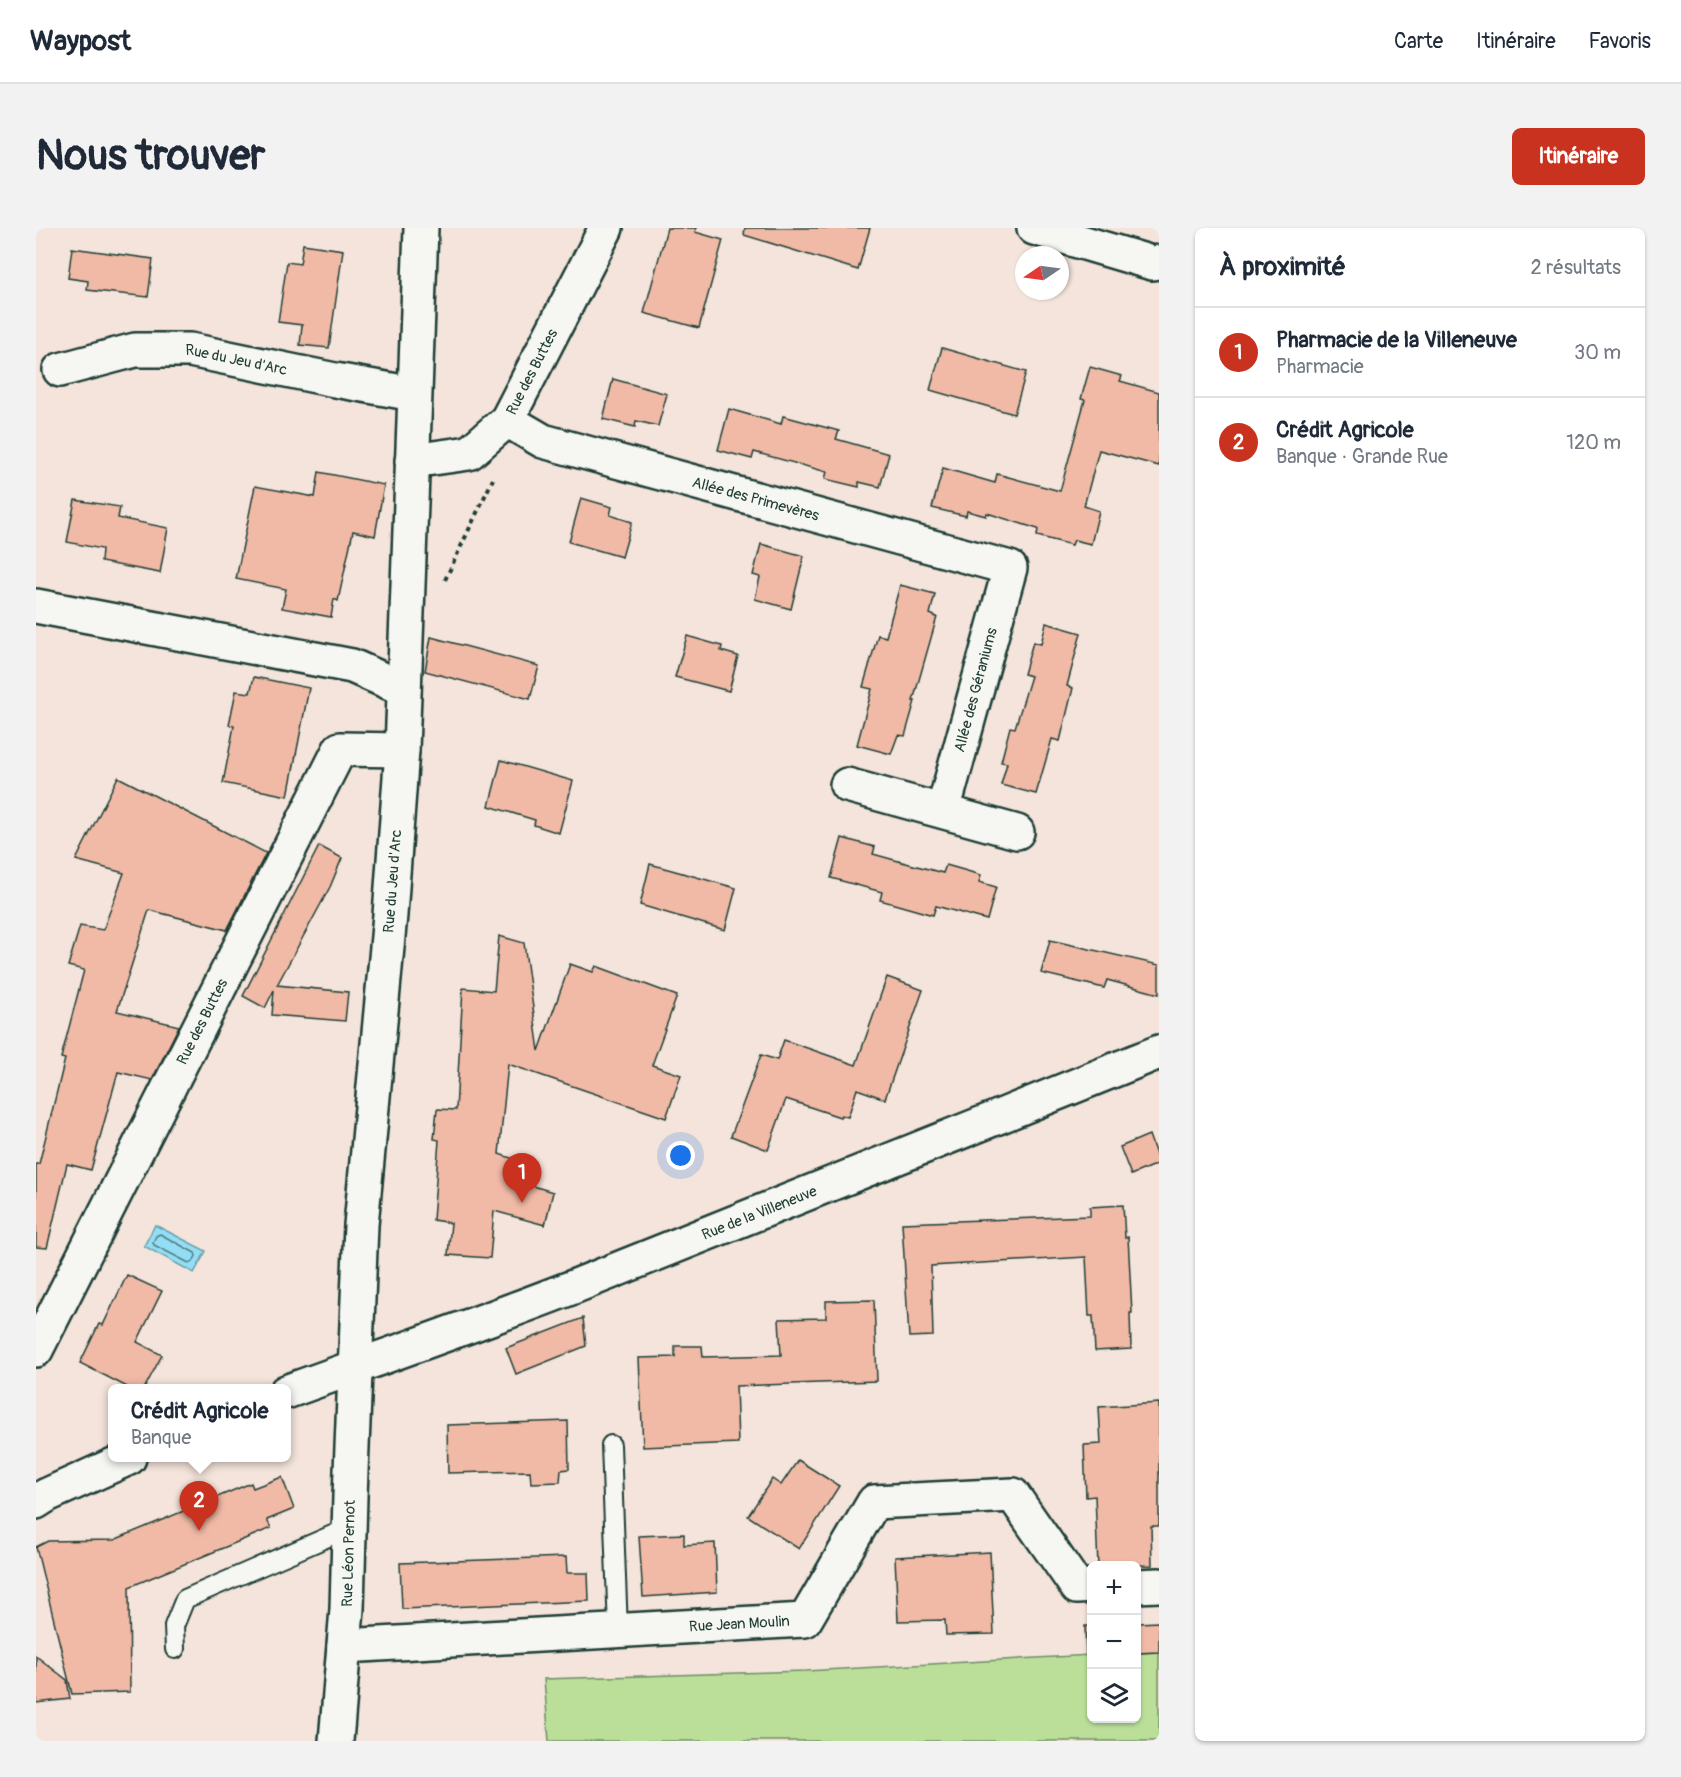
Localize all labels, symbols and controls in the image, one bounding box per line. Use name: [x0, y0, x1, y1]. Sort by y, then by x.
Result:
text: Waypost: [30, 24, 131, 59]
text: Carte: [1394, 28, 1443, 55]
text: Itinéraire: [1476, 28, 1556, 55]
text: Favoris: [1589, 28, 1651, 55]
button: Itinéraire: [1512, 128, 1645, 185]
text: Nous trouver: [36, 130, 265, 182]
north arrow: [1015, 246, 1069, 300]
text: À proximité: [1219, 251, 1346, 283]
text: 2 résultats: [1531, 255, 1621, 280]
street label: Rue des Buttes: [502, 325, 562, 418]
text: Pharmacie de la Villeneuve: [1276, 326, 1517, 354]
text: 1: [1235, 340, 1242, 365]
text: 30 m: [1574, 340, 1621, 365]
street label: Rue du Jeu d'Arc: [186, 341, 289, 379]
text: Pharmacie: [1276, 354, 1364, 379]
text: Crédit Agricole: [1276, 416, 1414, 444]
text: 2: [1233, 430, 1244, 455]
text: 120 m: [1566, 430, 1621, 455]
text: Banque · Grande Rue: [1276, 444, 1448, 469]
street label: Allée des Primevères: [690, 472, 821, 525]
street label: Allée des Géraniums: [950, 625, 1002, 754]
street label: Rue du Jeu d'Arc: [379, 828, 406, 934]
street label: Rue des Buttes: [172, 975, 232, 1068]
your location: [666, 1141, 695, 1170]
pin: 1: [502, 1154, 542, 1203]
street label: Rue de la Villeneuve: [699, 1181, 820, 1244]
popup: [108, 1384, 291, 1462]
text: Crédit Agricole: [131, 1397, 268, 1425]
text: Banque: [131, 1425, 191, 1450]
pin: 2: [180, 1482, 218, 1531]
street label: Rue Léon Pernot: [338, 1499, 359, 1607]
map controls: [1087, 1561, 1141, 1723]
button: +: [1087, 1561, 1141, 1615]
street label: Rue Jean Moulin: [689, 1611, 790, 1636]
button: −: [1087, 1615, 1141, 1669]
button: layers: [1087, 1669, 1141, 1723]

